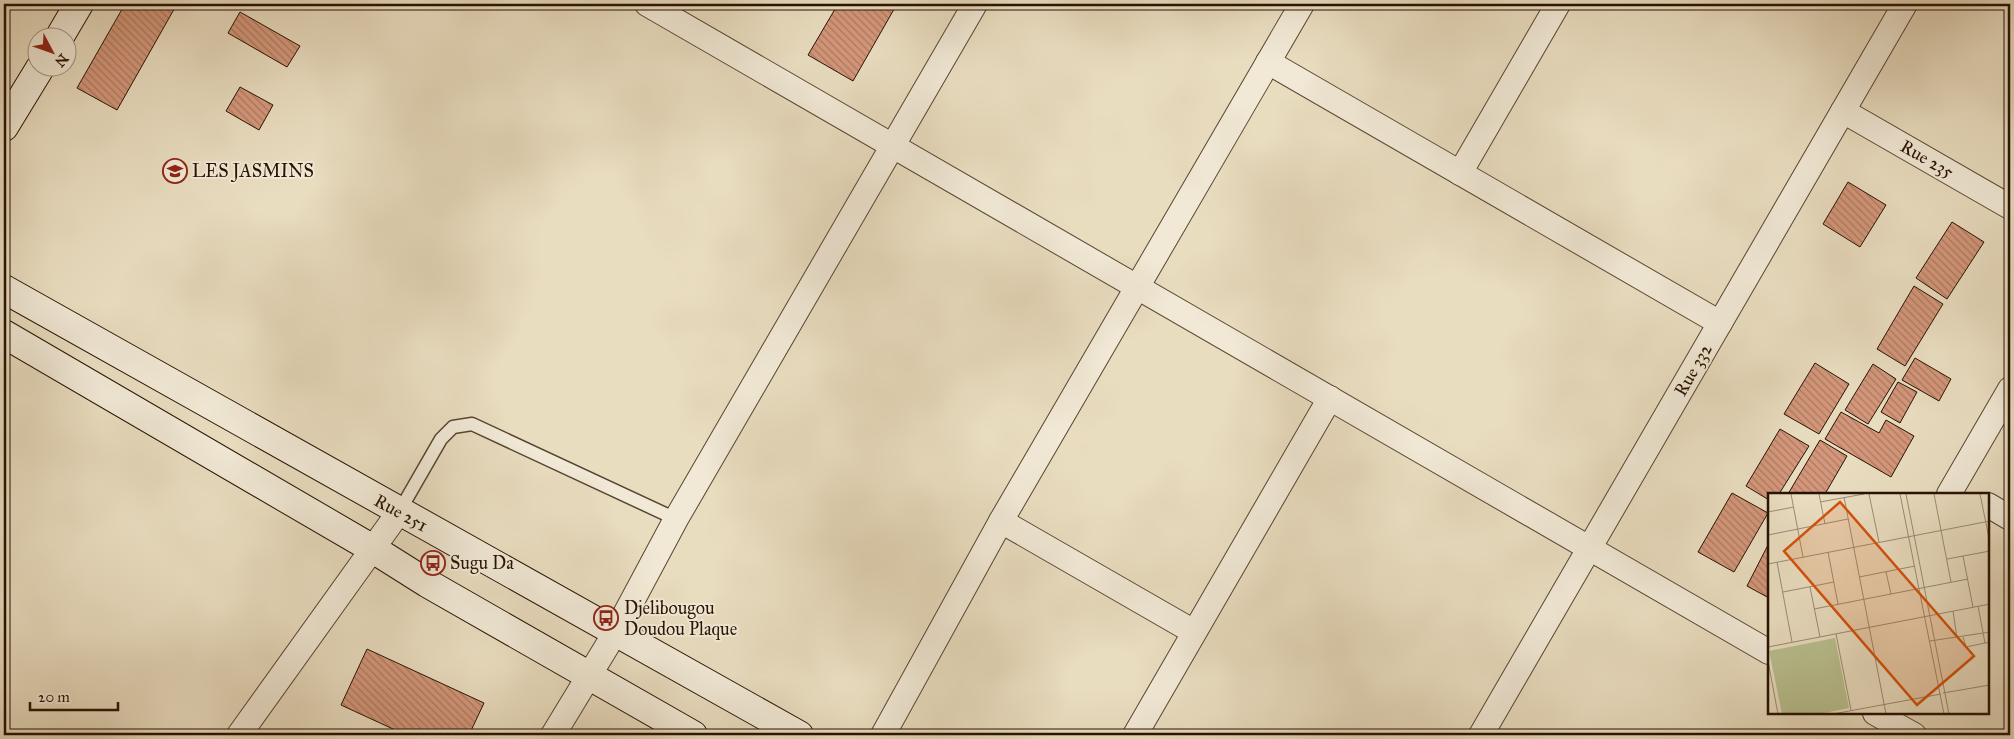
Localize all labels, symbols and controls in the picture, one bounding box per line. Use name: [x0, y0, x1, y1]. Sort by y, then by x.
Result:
north arrow: [28, 28, 78, 78]
text: N: [51, 50, 72, 70]
street label: Rue 235: [1896, 135, 1958, 183]
school or university icon: LES JASMINS: [162, 158, 188, 184]
place label: LES JASMINS: [192, 160, 314, 183]
street label: Rue 332: [1669, 340, 1717, 400]
street label: Rue 251: [370, 489, 432, 537]
inset map: [1768, 493, 1989, 714]
bus stop icon: Sugu Da: [420, 550, 446, 576]
place label: Sugu Da: [450, 552, 514, 575]
place label: Djelibougou Doudou Plaque: [624, 597, 737, 641]
bus stop icon: Djelibougou Doudou Plaque: [593, 605, 619, 631]
scale bar: [30, 679, 118, 711]
text: 20 m: [38, 688, 70, 706]

